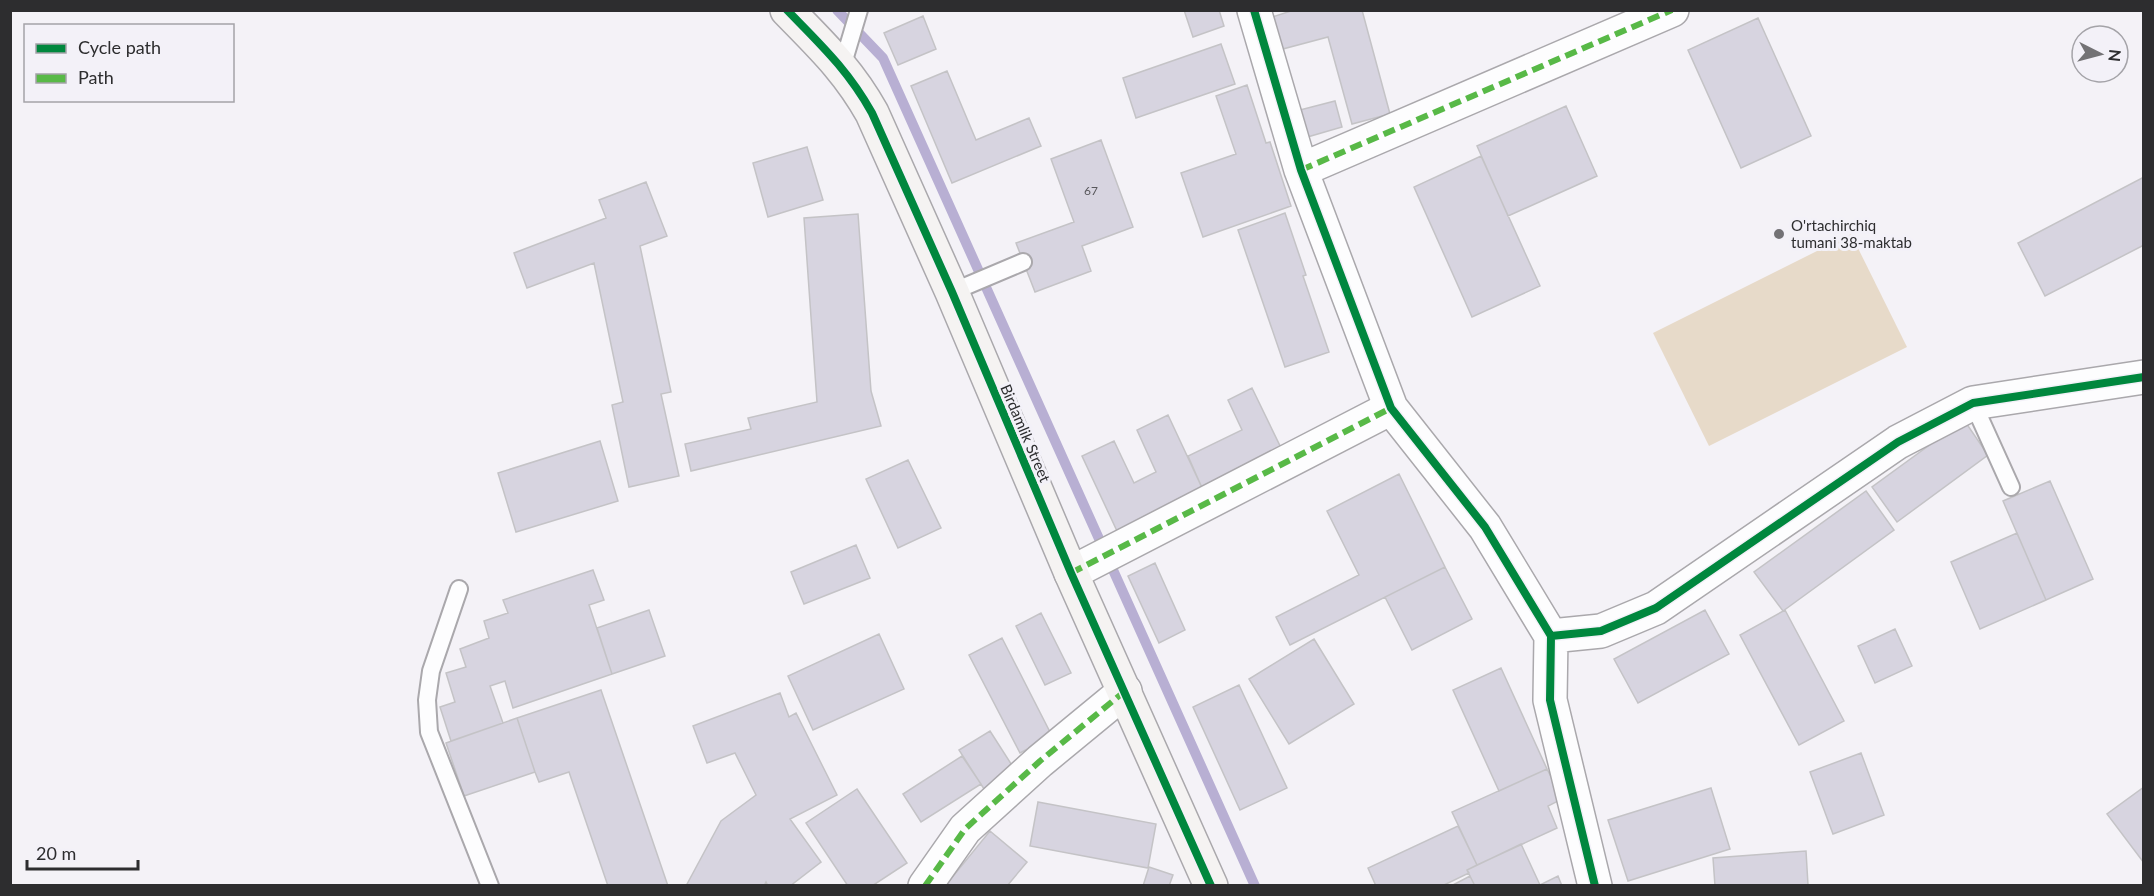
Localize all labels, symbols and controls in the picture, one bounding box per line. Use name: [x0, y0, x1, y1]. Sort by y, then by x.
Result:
legend: [24, 24, 234, 102]
north arrow: [2070, 24, 2130, 84]
text: Cycle path: [78, 36, 161, 58]
text: N: [2105, 48, 2126, 63]
text: Path: [78, 66, 114, 88]
house number: 67: [1084, 183, 1098, 198]
place label: O'rtachirchiq tumani 38-maktab: [1791, 216, 1912, 251]
marker: O'rtachirchiq tumani 38-maktab: [1772, 227, 1786, 241]
street label: Birdamlik Street: [997, 381, 1055, 485]
scale bar: [27, 833, 138, 871]
text: 20 m: [36, 842, 76, 864]

